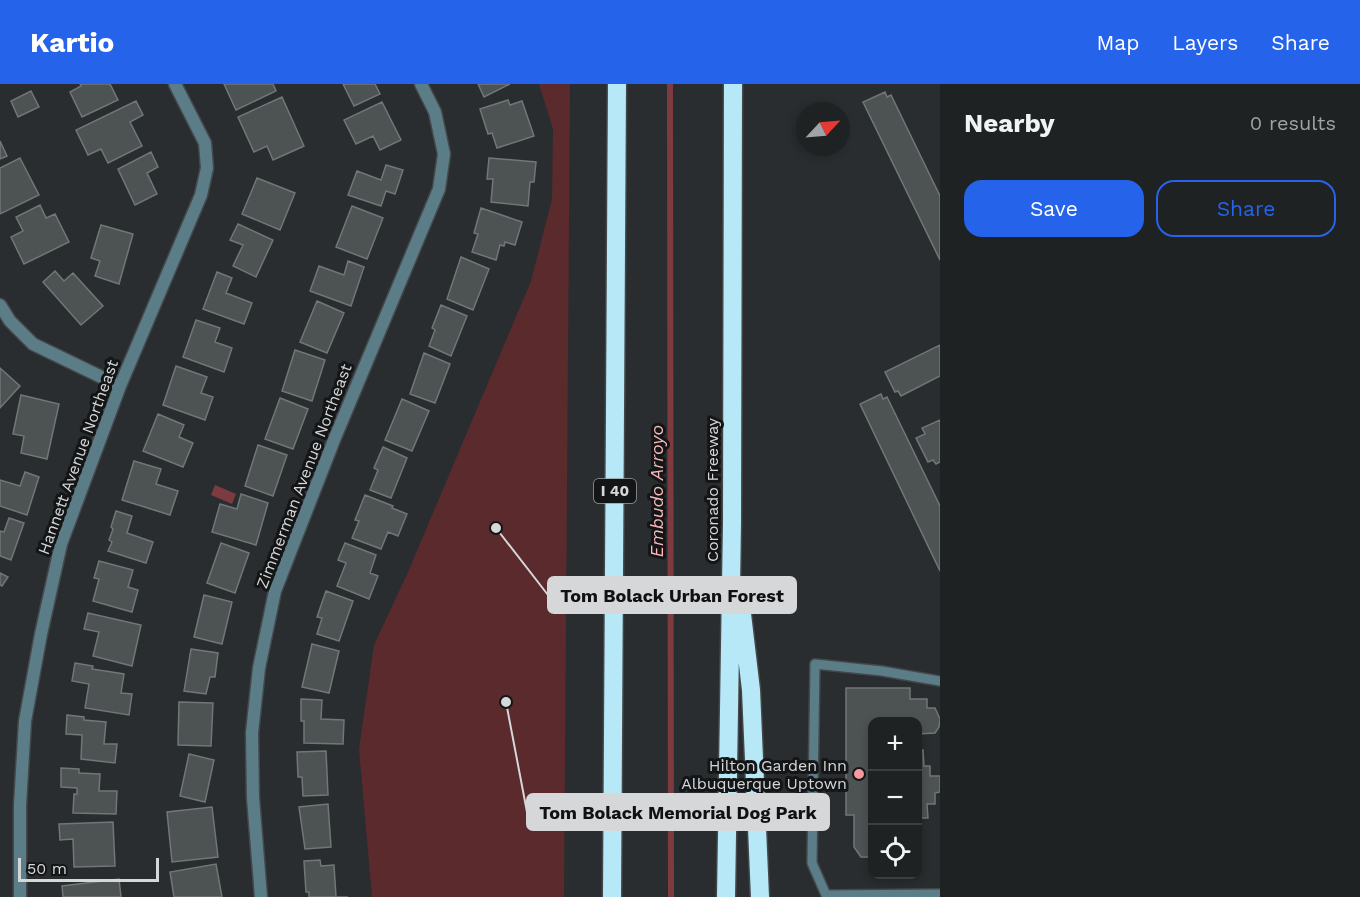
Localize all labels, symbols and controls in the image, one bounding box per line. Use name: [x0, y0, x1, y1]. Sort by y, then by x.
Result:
text: Kartio: [30, 26, 114, 59]
text: Map: [1096, 30, 1139, 55]
text: Layers: [1172, 30, 1238, 55]
text: Share: [1271, 30, 1330, 55]
north arrow: [796, 102, 850, 156]
text: Nearby: [964, 108, 1055, 138]
text: 0 results: [1250, 111, 1336, 135]
button: Save: [964, 180, 1144, 237]
button: Share: [1156, 180, 1336, 237]
street label: Hannett Avenue Northeast: [34, 357, 122, 557]
street label: Zimmerman Avenue Northeast: [252, 361, 356, 591]
street label: Coronado Freeway: [703, 417, 722, 562]
water label: Embudo Arroyo: [646, 425, 667, 557]
road number: I 40: [594, 479, 636, 503]
callout: Tom Bolack Urban Forest: [548, 577, 796, 613]
text: Tom Bolack Urban Forest: [560, 585, 784, 606]
map controls: [868, 717, 922, 879]
button: +: [868, 717, 922, 771]
place label: Hilton Garden Inn Albuquerque Uptown: [681, 756, 847, 793]
marker: Hilton Garden Inn Albuquerque Uptown: [852, 767, 866, 781]
button: −: [868, 771, 922, 825]
callout: Tom Bolack Memorial Dog Park: [527, 794, 829, 830]
text: Tom Bolack Memorial Dog Park: [539, 802, 818, 823]
button: locate: [868, 825, 922, 879]
scale bar: [18, 855, 159, 882]
text: 50 m: [27, 859, 67, 878]

